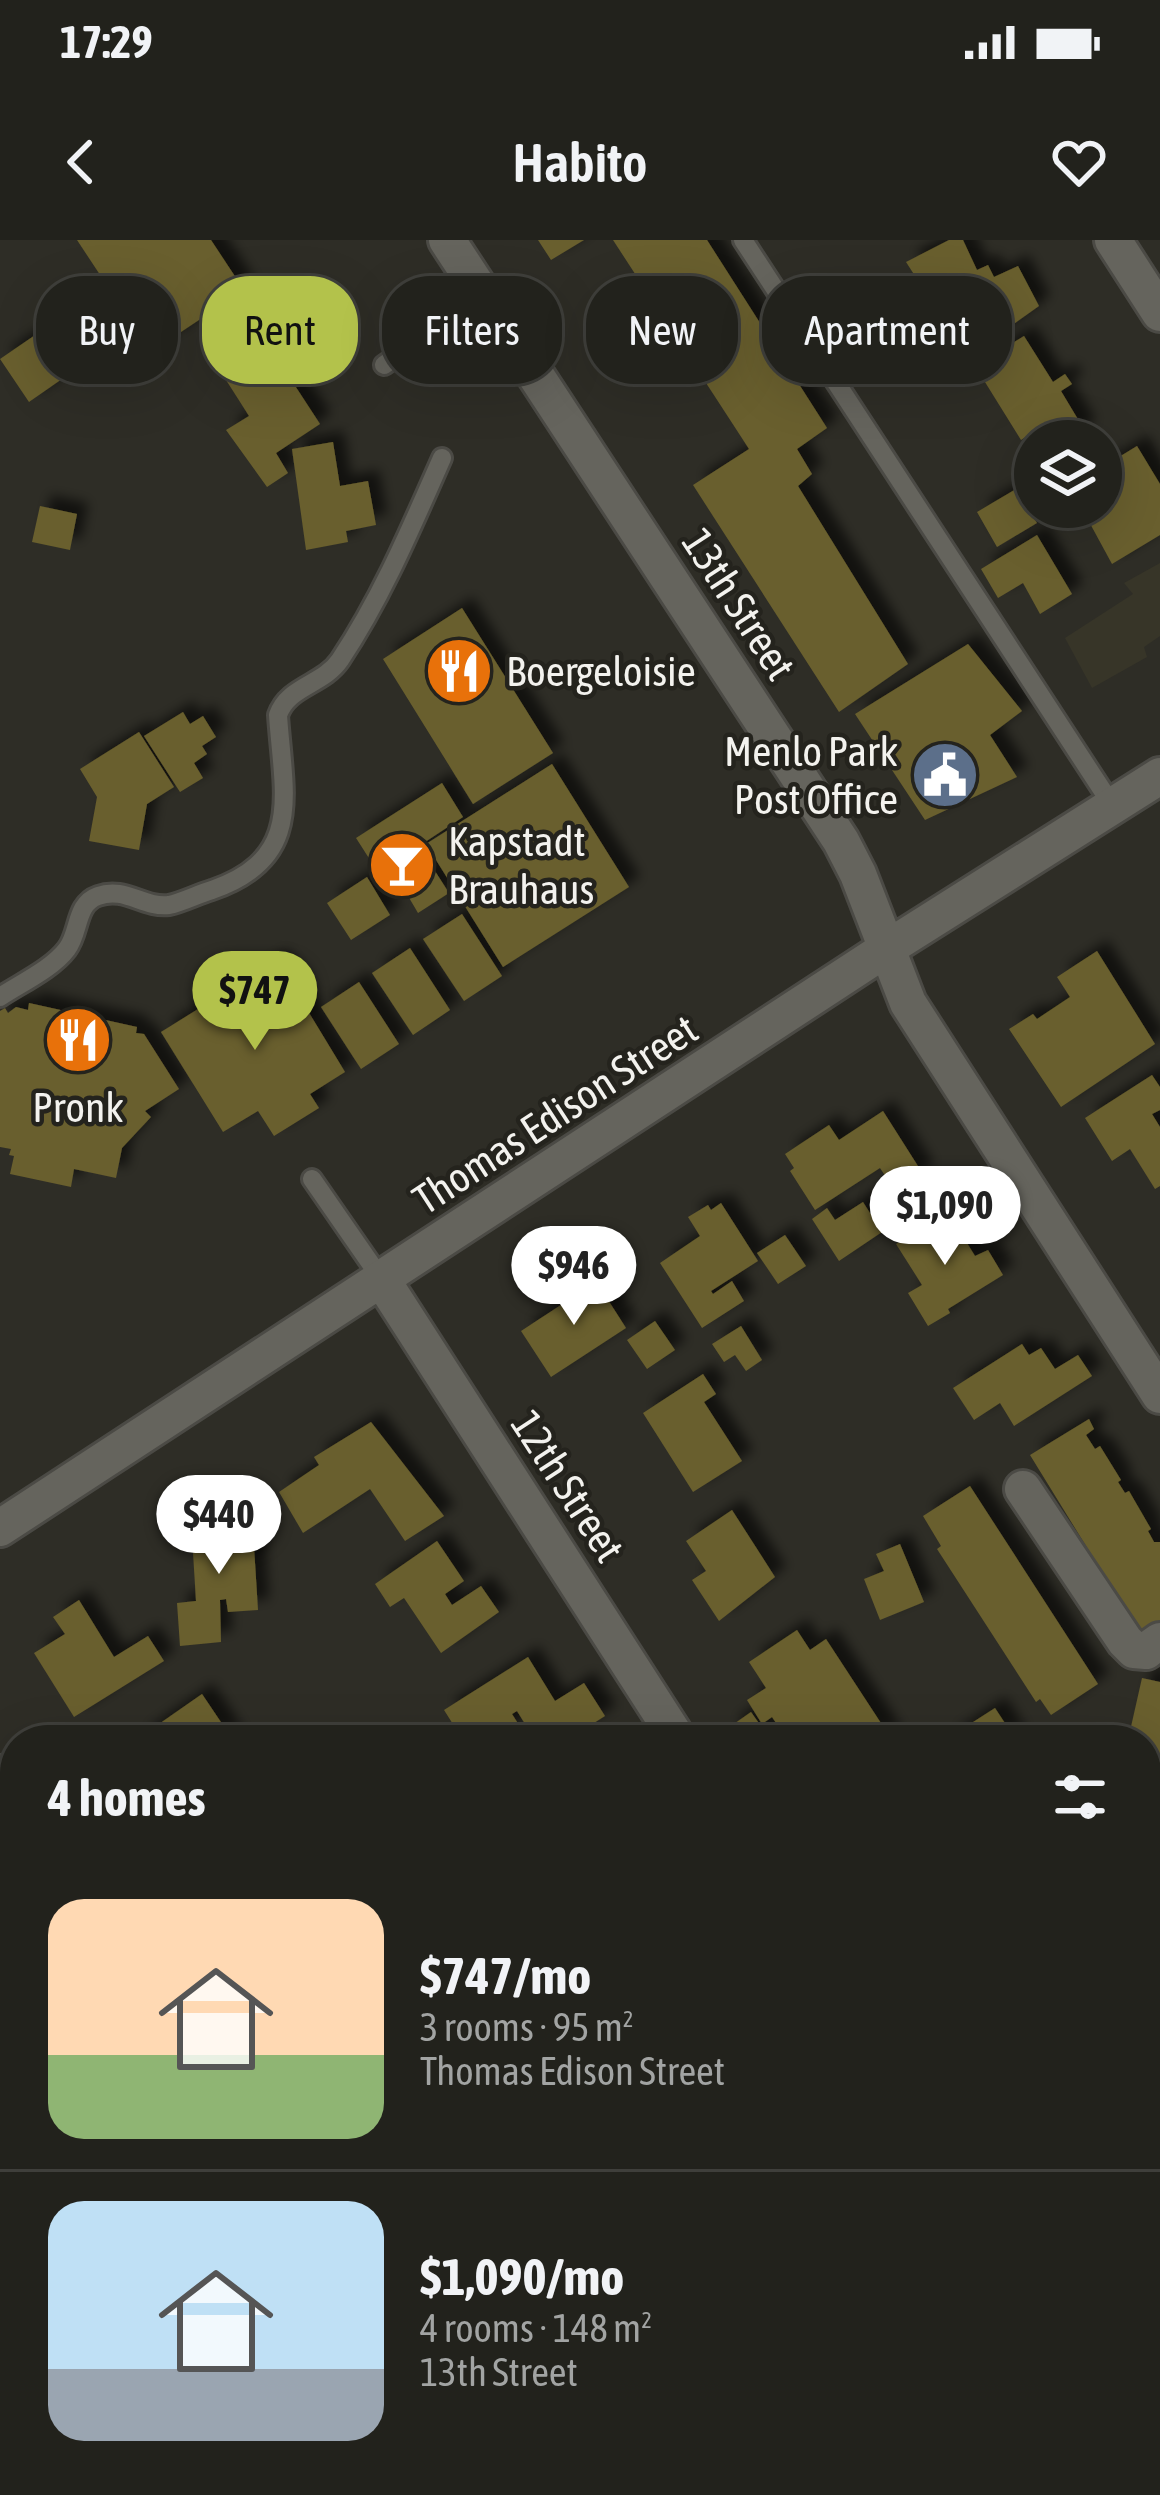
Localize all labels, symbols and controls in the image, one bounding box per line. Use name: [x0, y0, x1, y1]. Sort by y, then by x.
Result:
text: 17:29: [60, 16, 153, 68]
icon: back: [48, 129, 114, 195]
icon: heart: [1046, 129, 1112, 195]
text: Habito: [513, 132, 647, 193]
chip: Buy: [36, 276, 178, 384]
chip: Rent: [202, 276, 358, 384]
chip: Filters: [382, 276, 562, 384]
chip: New: [586, 276, 738, 384]
chip: Apartment: [762, 276, 1012, 384]
map controls: [1014, 420, 1122, 528]
button: layers: [1014, 420, 1122, 528]
street label: 13th Street: [673, 520, 805, 688]
restaurant icon: Boergeloisie: [424, 636, 494, 706]
place label: Boergeloisie: [506, 647, 696, 695]
place label: Menlo Park Post Office: [724, 727, 898, 823]
public building icon: Menlo Park Post Office: [910, 740, 980, 810]
place label: Kapstadt Brauhaus: [448, 817, 594, 913]
bar icon: Kapstadt Brauhaus: [367, 830, 437, 900]
pin: $747: [184, 951, 326, 1053]
text: $747: [219, 968, 291, 1012]
street label: Thomas Edison Street: [404, 1004, 706, 1224]
restaurant icon: Pronk: [43, 1005, 113, 1075]
place label: Pronk: [32, 1083, 124, 1131]
pin: $1,090: [847, 1166, 1043, 1268]
text: $1,090: [897, 1183, 993, 1227]
pin: $946: [503, 1226, 645, 1328]
text: $946: [538, 1243, 610, 1287]
street label: 12th Street: [502, 1402, 634, 1570]
pin: $440: [148, 1475, 290, 1577]
text: $440: [183, 1492, 255, 1536]
icon: filters: [1047, 1764, 1113, 1830]
text: 4 homes: [48, 1768, 206, 1827]
text: $747/mo: [420, 1946, 591, 2005]
icon: home: [144, 1947, 288, 2091]
text: 3 rooms · 95 m²: [420, 2005, 634, 2049]
text: Thomas Edison Street: [420, 2049, 725, 2093]
text: $1,090/mo: [420, 2247, 624, 2306]
icon: home: [144, 2249, 288, 2393]
text: 4 rooms · 148 m²: [420, 2306, 652, 2350]
text: 13th Street: [420, 2350, 578, 2394]

